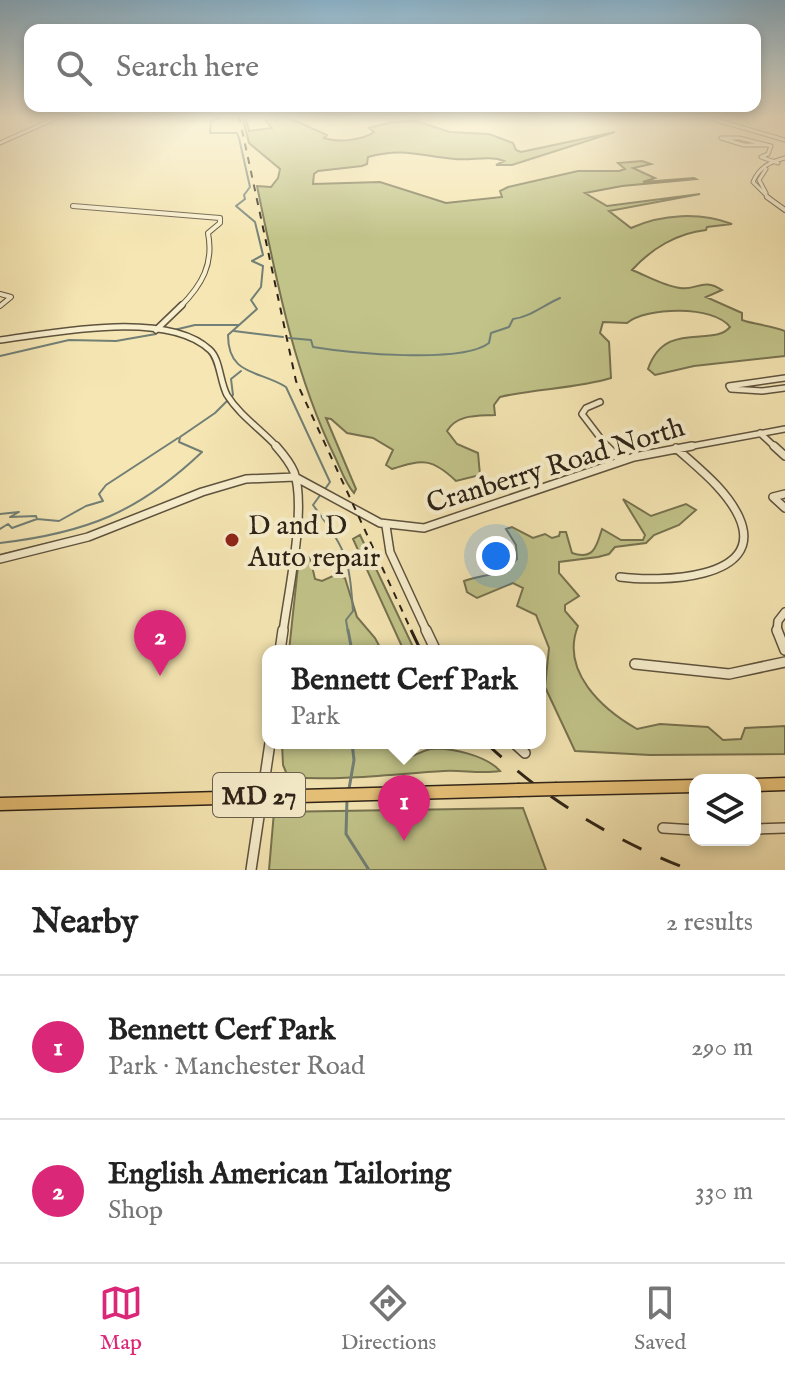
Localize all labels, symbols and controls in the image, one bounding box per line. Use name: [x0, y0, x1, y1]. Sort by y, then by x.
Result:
search box: [24, 24, 761, 112]
icon: search: [52, 46, 96, 90]
text: Search here: [116, 49, 259, 87]
street label: Cranberry Road North: [422, 410, 689, 522]
place label: D and D Auto repair: [247, 509, 380, 576]
marker: D and D Auto repair: [223, 531, 241, 549]
your location: [476, 536, 516, 576]
pin: 2: [134, 610, 186, 676]
popup: [262, 645, 546, 749]
text: Bennett Cerf Park: [290, 662, 518, 700]
text: Park: [290, 700, 340, 733]
road number: MD 27: [213, 773, 305, 817]
map controls: [689, 774, 761, 846]
button: layers: [689, 774, 761, 846]
pin: 1: [378, 775, 430, 841]
text: Nearby: [32, 901, 138, 944]
text: 2 results: [666, 906, 753, 939]
text: Bennett Cerf Park: [108, 1012, 335, 1050]
text: 1: [53, 1031, 63, 1064]
text: 290 m: [691, 1031, 753, 1064]
text: Park · Manchester Road: [108, 1050, 365, 1083]
text: English American Tailoring: [108, 1156, 451, 1194]
text: 2: [52, 1175, 64, 1208]
text: 330 m: [695, 1175, 753, 1208]
text: Shop: [108, 1194, 163, 1227]
tab: Map: [99, 1281, 143, 1357]
tab: Directions: [341, 1281, 436, 1357]
tab: Saved: [634, 1281, 686, 1357]

